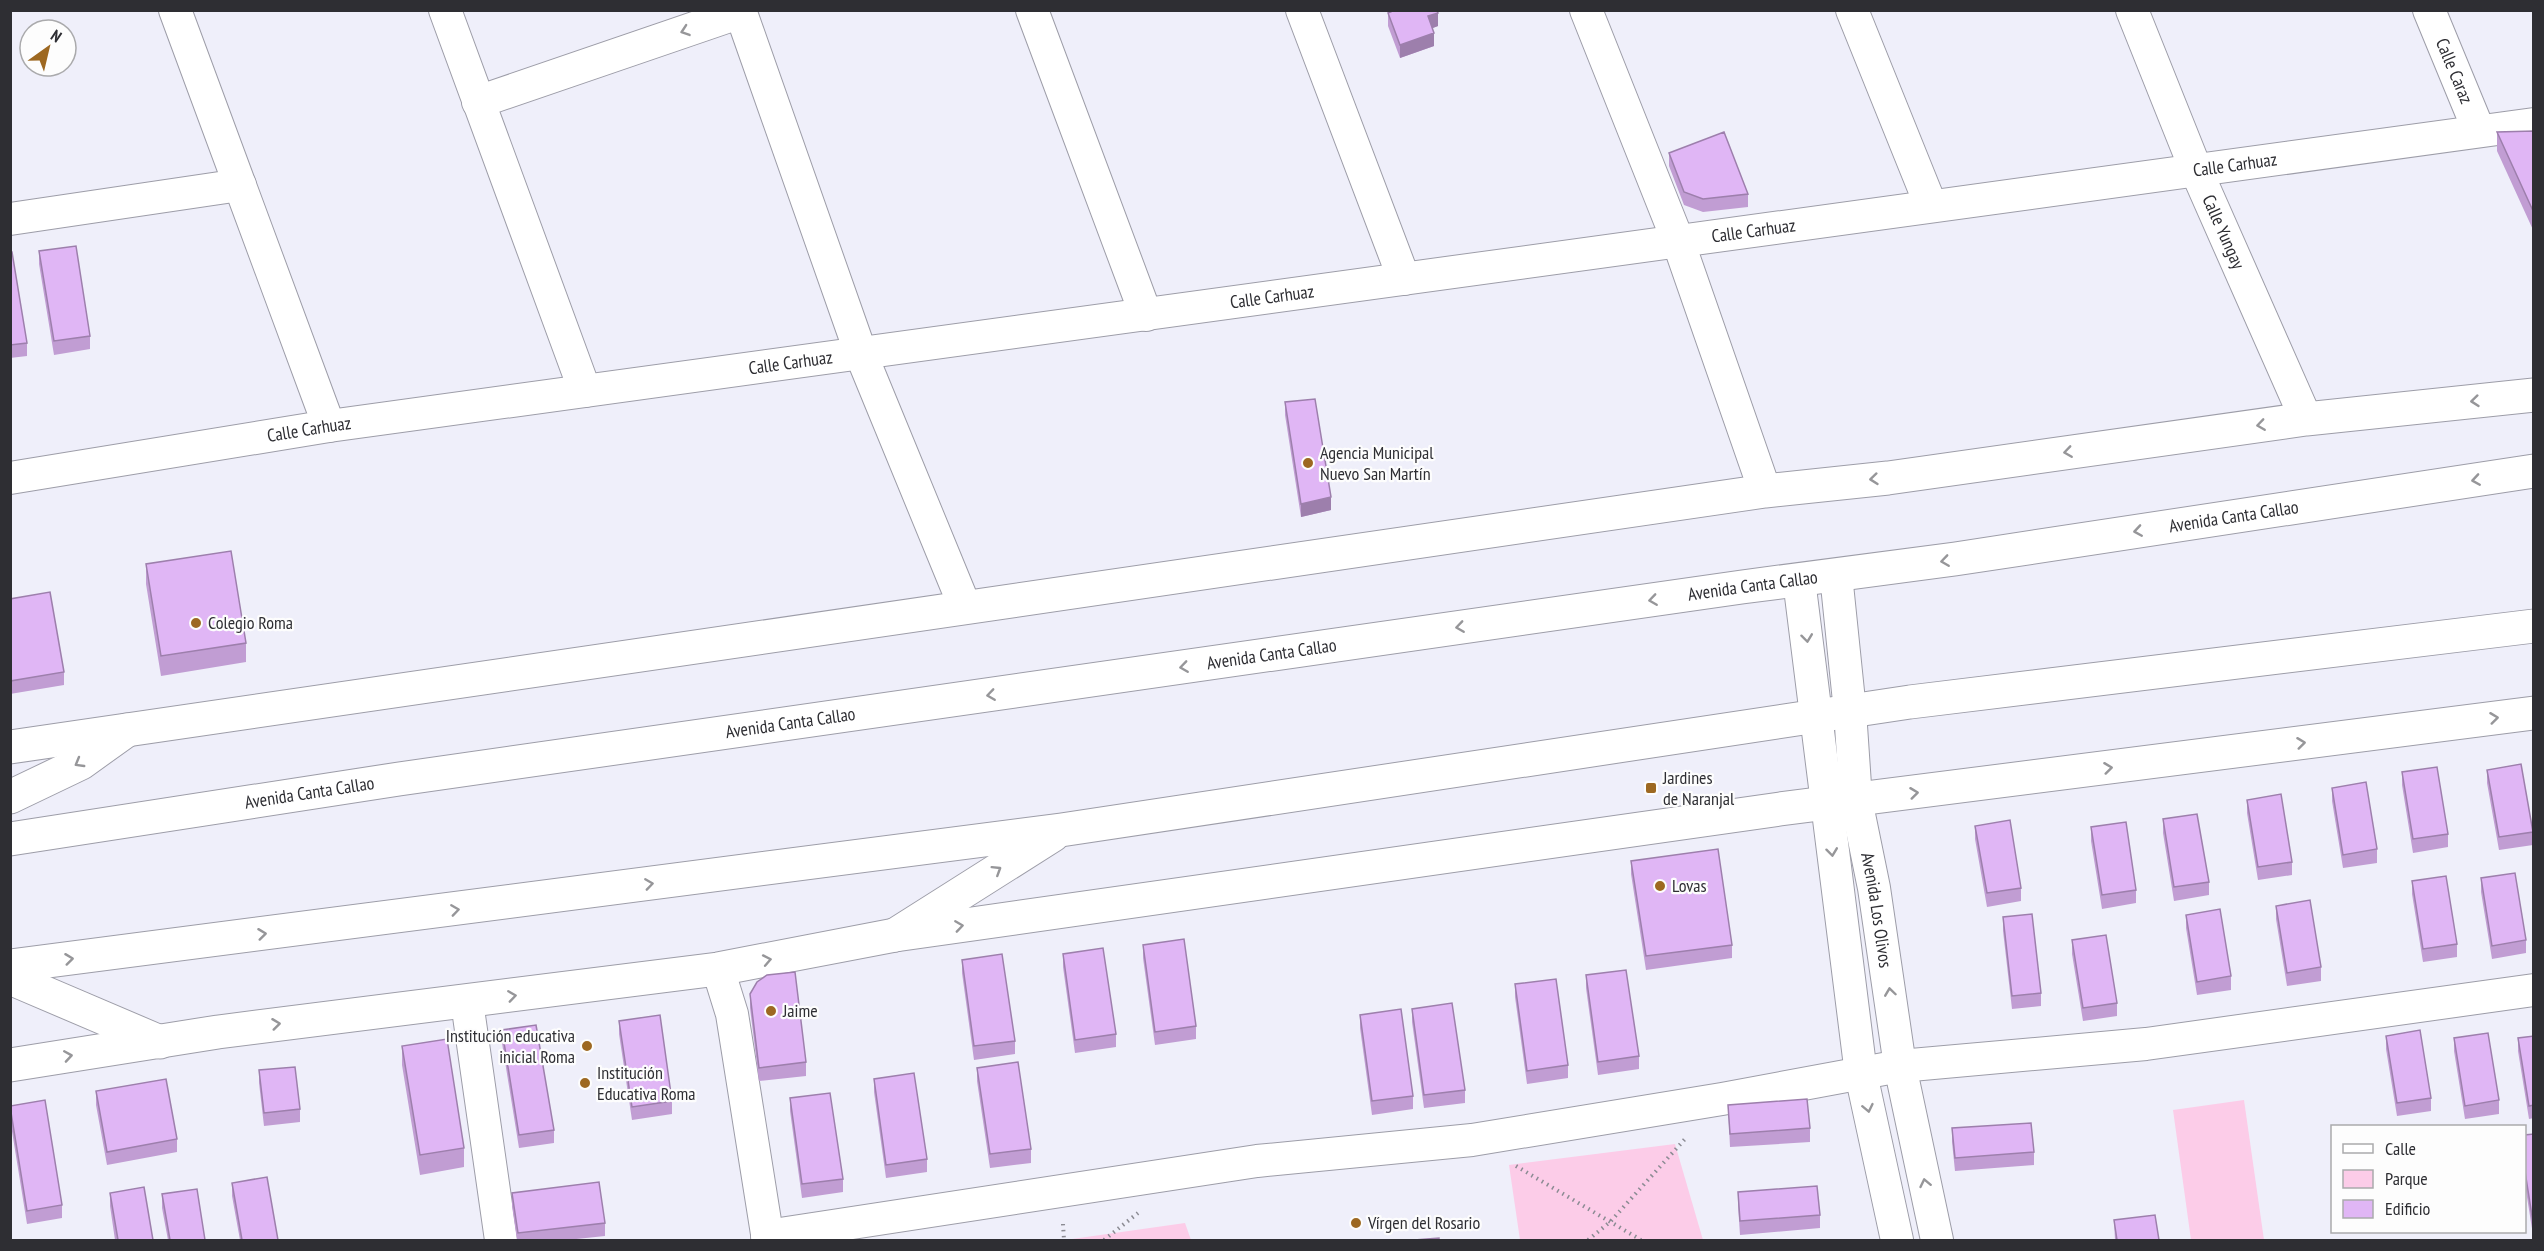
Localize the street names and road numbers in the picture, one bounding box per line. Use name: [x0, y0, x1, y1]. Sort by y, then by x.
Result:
street label: Calle Caraz: [2431, 35, 2478, 107]
street label: Calle Carhuaz: [2192, 147, 2278, 182]
street label: Calle Yungay: [2197, 191, 2250, 273]
street label: Calle Carhuaz: [1710, 213, 1797, 248]
street label: Calle Carhuaz: [1229, 279, 1315, 313]
street label: Calle Carhuaz: [747, 345, 834, 379]
street label: Calle Carhuaz: [265, 411, 352, 447]
street label: Avenida Canta Callao: [2167, 495, 2300, 537]
street label: Avenida Canta Callao: [1686, 565, 1819, 606]
street label: Avenida Canta Callao: [1205, 633, 1338, 674]
street label: Avenida Canta Callao: [724, 702, 857, 743]
street label: Avenida Canta Callao: [243, 771, 376, 814]
street label: Avenida Los Olivos: [1856, 850, 1897, 969]

